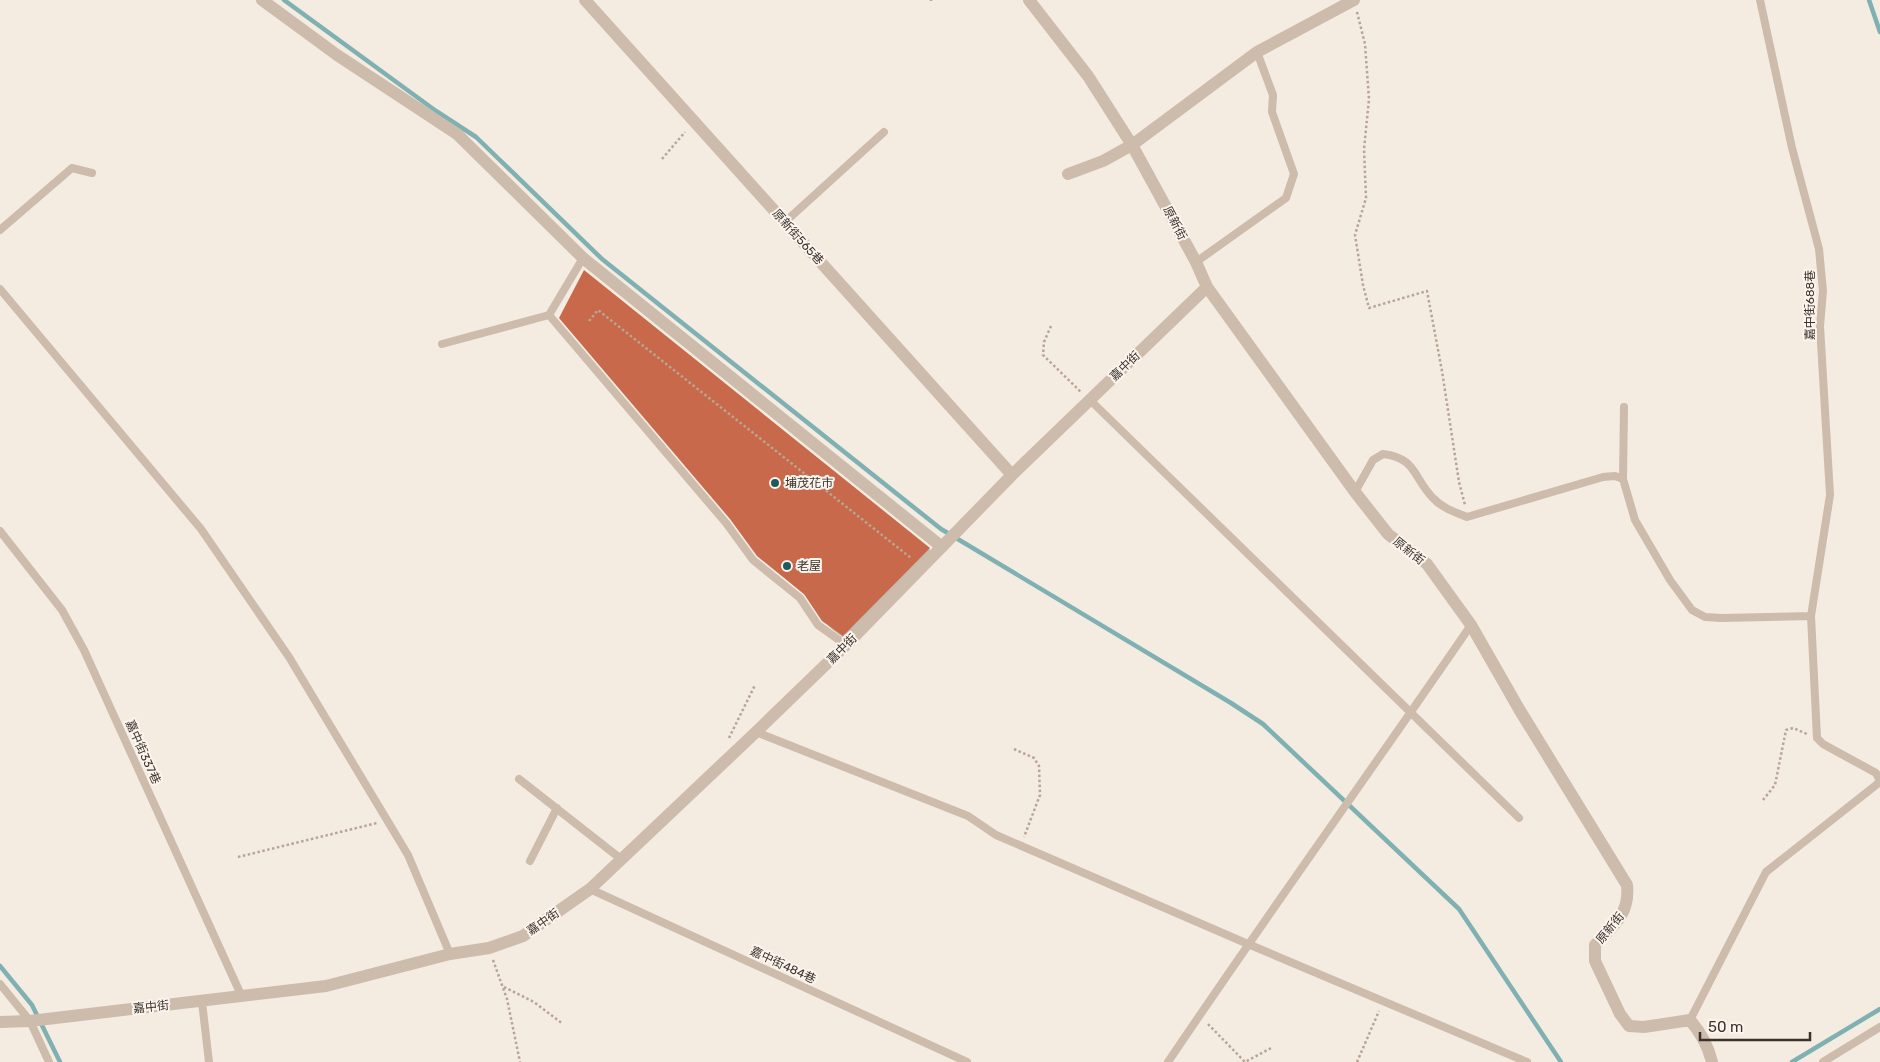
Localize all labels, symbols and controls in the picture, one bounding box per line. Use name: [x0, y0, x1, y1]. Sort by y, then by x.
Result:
street label: 原新街: [1160, 204, 1190, 242]
street label: 原新街565巷: [770, 206, 826, 268]
street label: 嘉中街688巷: [1803, 270, 1817, 340]
street label: 嘉中街: [1107, 348, 1143, 384]
place label: 埔茂花市: [785, 476, 833, 490]
marker: 埔茂花市: [769, 477, 781, 489]
street label: 原新街: [1391, 534, 1427, 568]
place label: 老屋: [797, 559, 821, 573]
marker: 老屋: [781, 560, 793, 572]
street label: 嘉中街: [824, 631, 860, 667]
street label: 嘉中街337巷: [123, 718, 163, 786]
street label: 嘉中街: [524, 906, 562, 938]
street label: 原新街: [1593, 910, 1627, 946]
street label: 嘉中街484巷: [748, 944, 818, 986]
street label: 嘉中街: [132, 998, 170, 1016]
scale bar: [1700, 1010, 1810, 1042]
text: 50 m: [1708, 1018, 1743, 1036]

